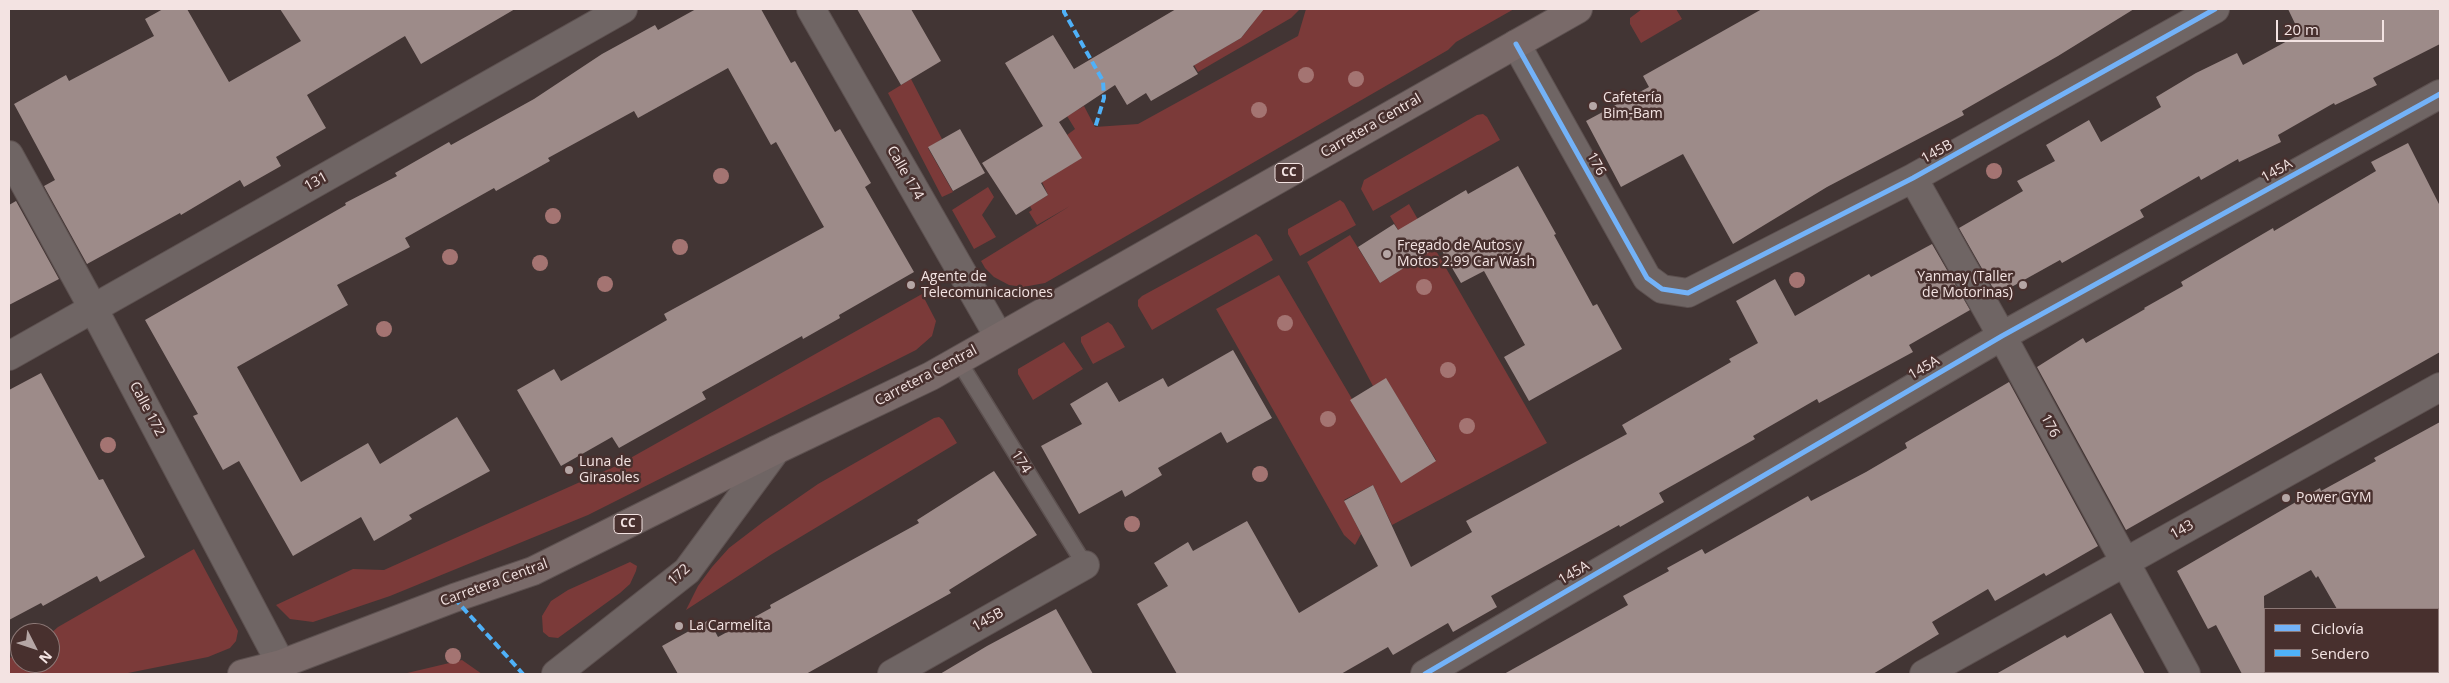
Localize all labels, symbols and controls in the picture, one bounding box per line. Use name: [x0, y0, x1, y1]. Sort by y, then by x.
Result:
scale bar: [2279, 10, 2386, 42]
text: 20 m: [2284, 19, 2319, 39]
street label: Carretera Central: [1318, 90, 1424, 162]
place label: Cafetería Bim-Bam: [1603, 90, 1663, 122]
marker: Cafetería Bim-Bam: [1587, 100, 1599, 112]
street label: 145B: [1918, 137, 1956, 167]
street label: Calle 174: [883, 143, 927, 203]
street label: 176: [1583, 149, 1609, 179]
street label: 145A: [2259, 156, 2295, 186]
road number: CC: [1275, 164, 1303, 182]
street label: 131: [301, 169, 331, 195]
place label: Fregado de Autos y Motos 2.99 Car Wash: [1397, 238, 1535, 270]
marker: Fregado de Autos y Motos 2.99 Car Wash: [1381, 248, 1393, 260]
place label: Agente de Telecomunicaciones: [921, 269, 1053, 302]
place label: Yanmay (Taller de Motorinas): [1917, 269, 2013, 302]
marker: Agente de Telecomunicaciones: [905, 279, 917, 291]
marker: Yanmay (Taller de Motorinas): [2017, 279, 2029, 291]
street label: Carretera Central: [872, 342, 980, 410]
street label: 145A: [1906, 353, 1942, 383]
street label: Calle 172: [126, 379, 168, 439]
street label: 176: [2037, 411, 2063, 441]
street label: 174: [1008, 447, 1034, 477]
place label: Luna de Girasoles: [579, 454, 639, 487]
marker: Luna de Girasoles: [563, 464, 575, 476]
place label: Power GYM: [2296, 490, 2372, 506]
marker: Power GYM: [2280, 492, 2292, 504]
road number: CC: [614, 514, 642, 534]
street label: 143: [2167, 517, 2197, 543]
street label: Carretera Central: [438, 556, 550, 610]
street label: 145A: [1556, 558, 1592, 588]
street label: 172: [664, 561, 694, 589]
street label: 145B: [969, 605, 1007, 635]
legend: [2264, 608, 2439, 673]
place label: La Carmelita: [689, 618, 771, 634]
text: Ciclovía: [2311, 618, 2364, 638]
marker: La Carmelita: [673, 620, 685, 632]
north arrow: [10, 623, 60, 673]
text: Sendero: [2311, 643, 2370, 663]
text: N: [35, 647, 57, 668]

